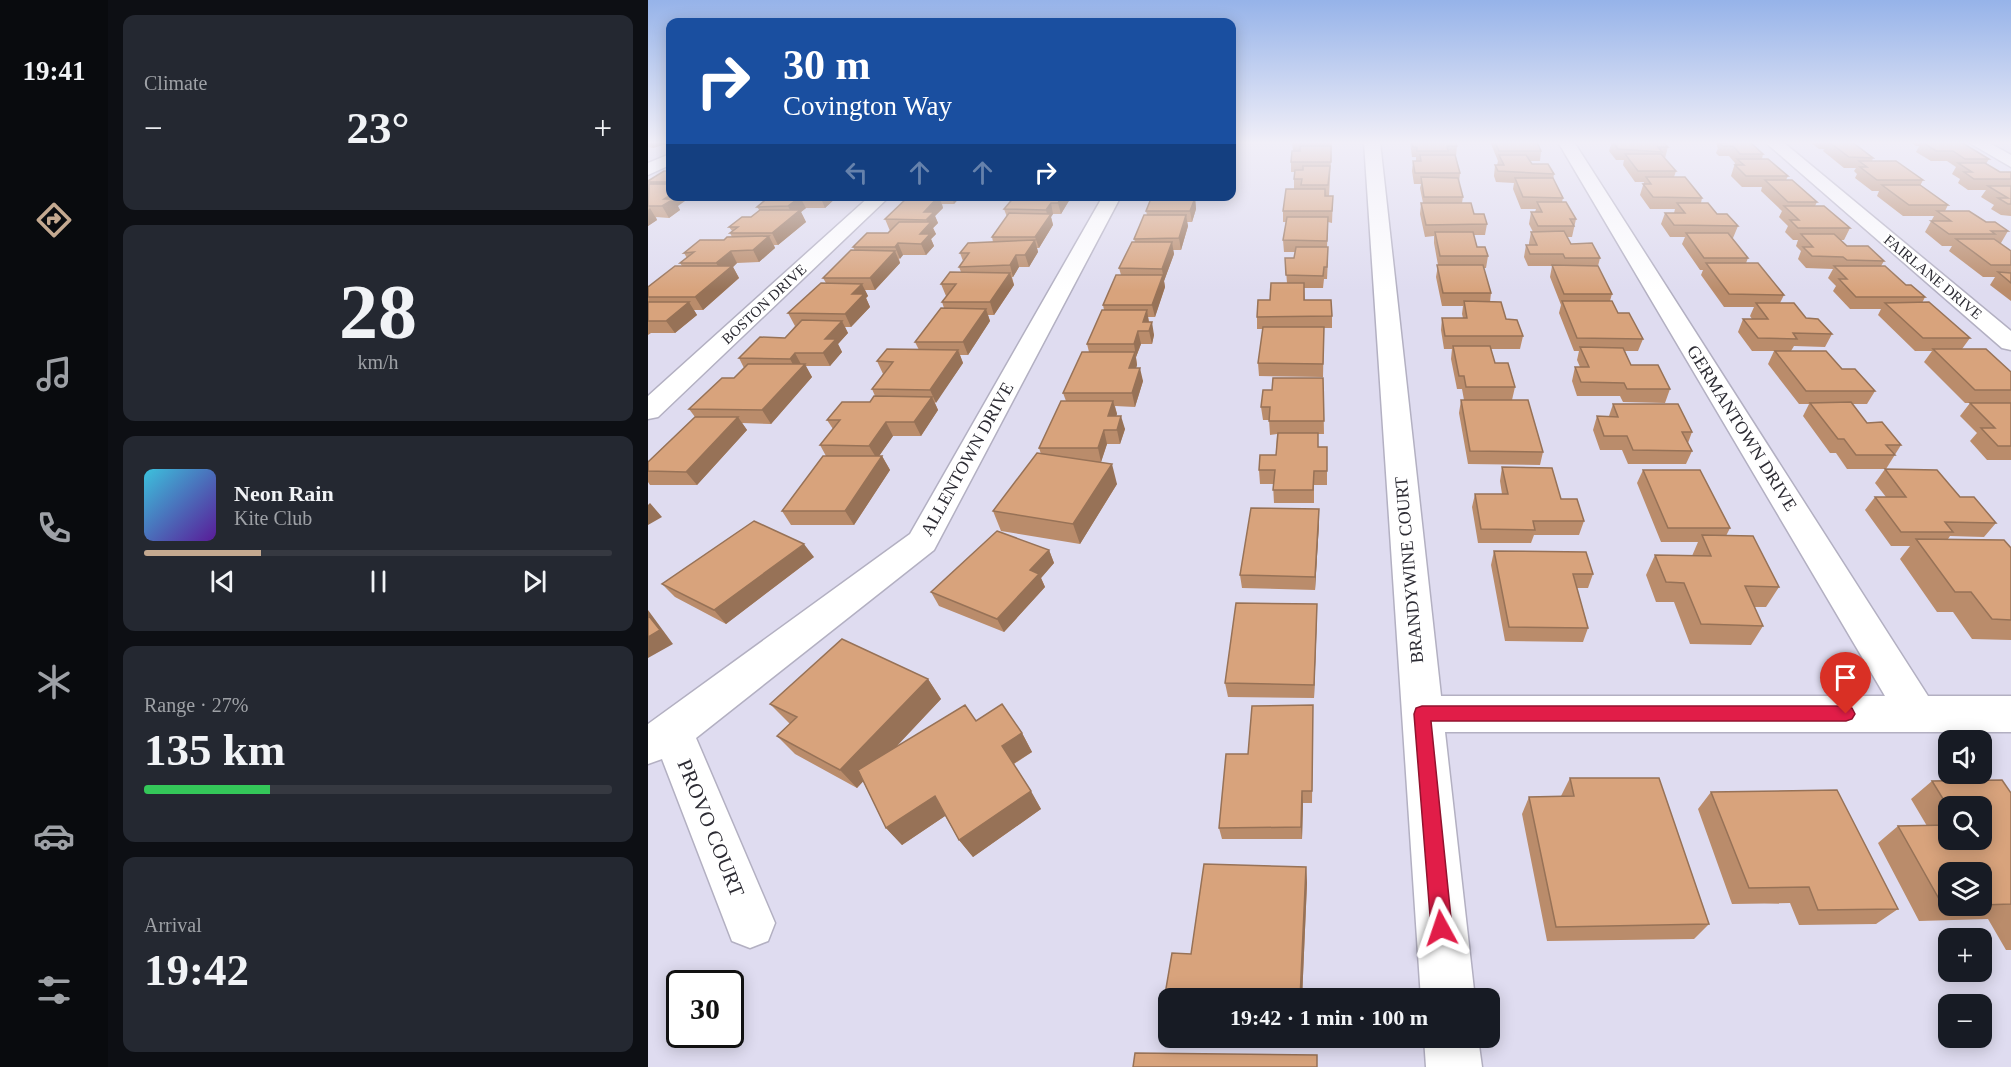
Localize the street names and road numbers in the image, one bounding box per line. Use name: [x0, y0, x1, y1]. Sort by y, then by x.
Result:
street label: FAIRLANE DRIVE: [1881, 231, 1985, 323]
street label: BOSTON DRIVE: [719, 261, 809, 347]
street label: GERMANTOWN DRIVE: [1683, 342, 1801, 514]
street label: ALLENTOWN DRIVE: [917, 379, 1017, 539]
street label: BRANDYWINE COURT: [1391, 476, 1427, 664]
street label: PROVO COURT: [672, 756, 750, 900]

